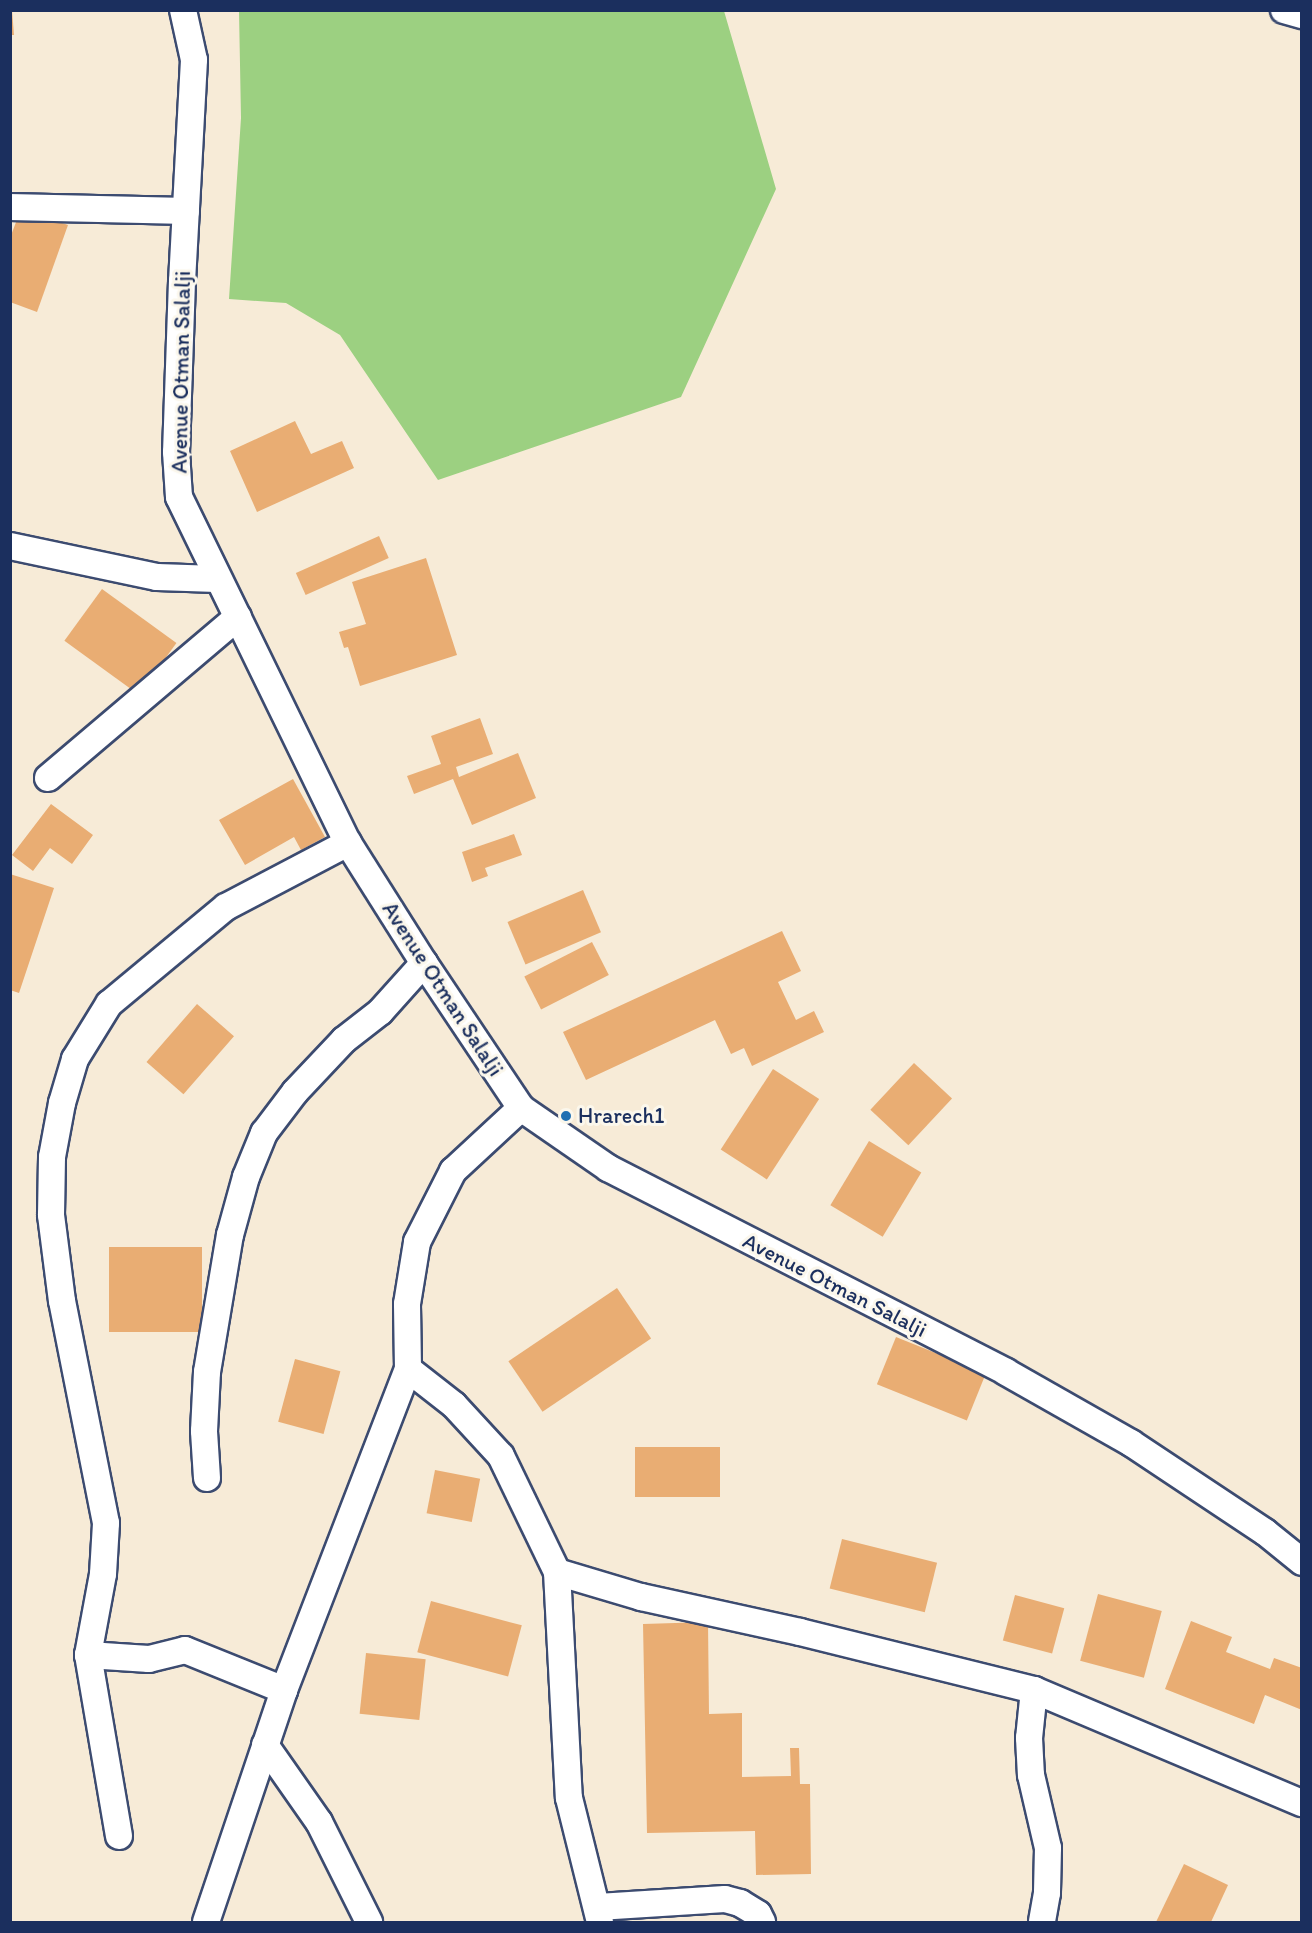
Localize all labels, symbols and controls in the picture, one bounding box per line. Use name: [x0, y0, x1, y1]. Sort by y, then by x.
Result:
street label: Avenue Otman Salalji: [166, 270, 196, 474]
street label: Avenue Otman Salalji: [377, 897, 509, 1081]
place label: Hrarech1: [578, 1103, 665, 1129]
marker: Hrarech1: [559, 1109, 573, 1123]
street label: Avenue Otman Salalji: [739, 1227, 931, 1343]

